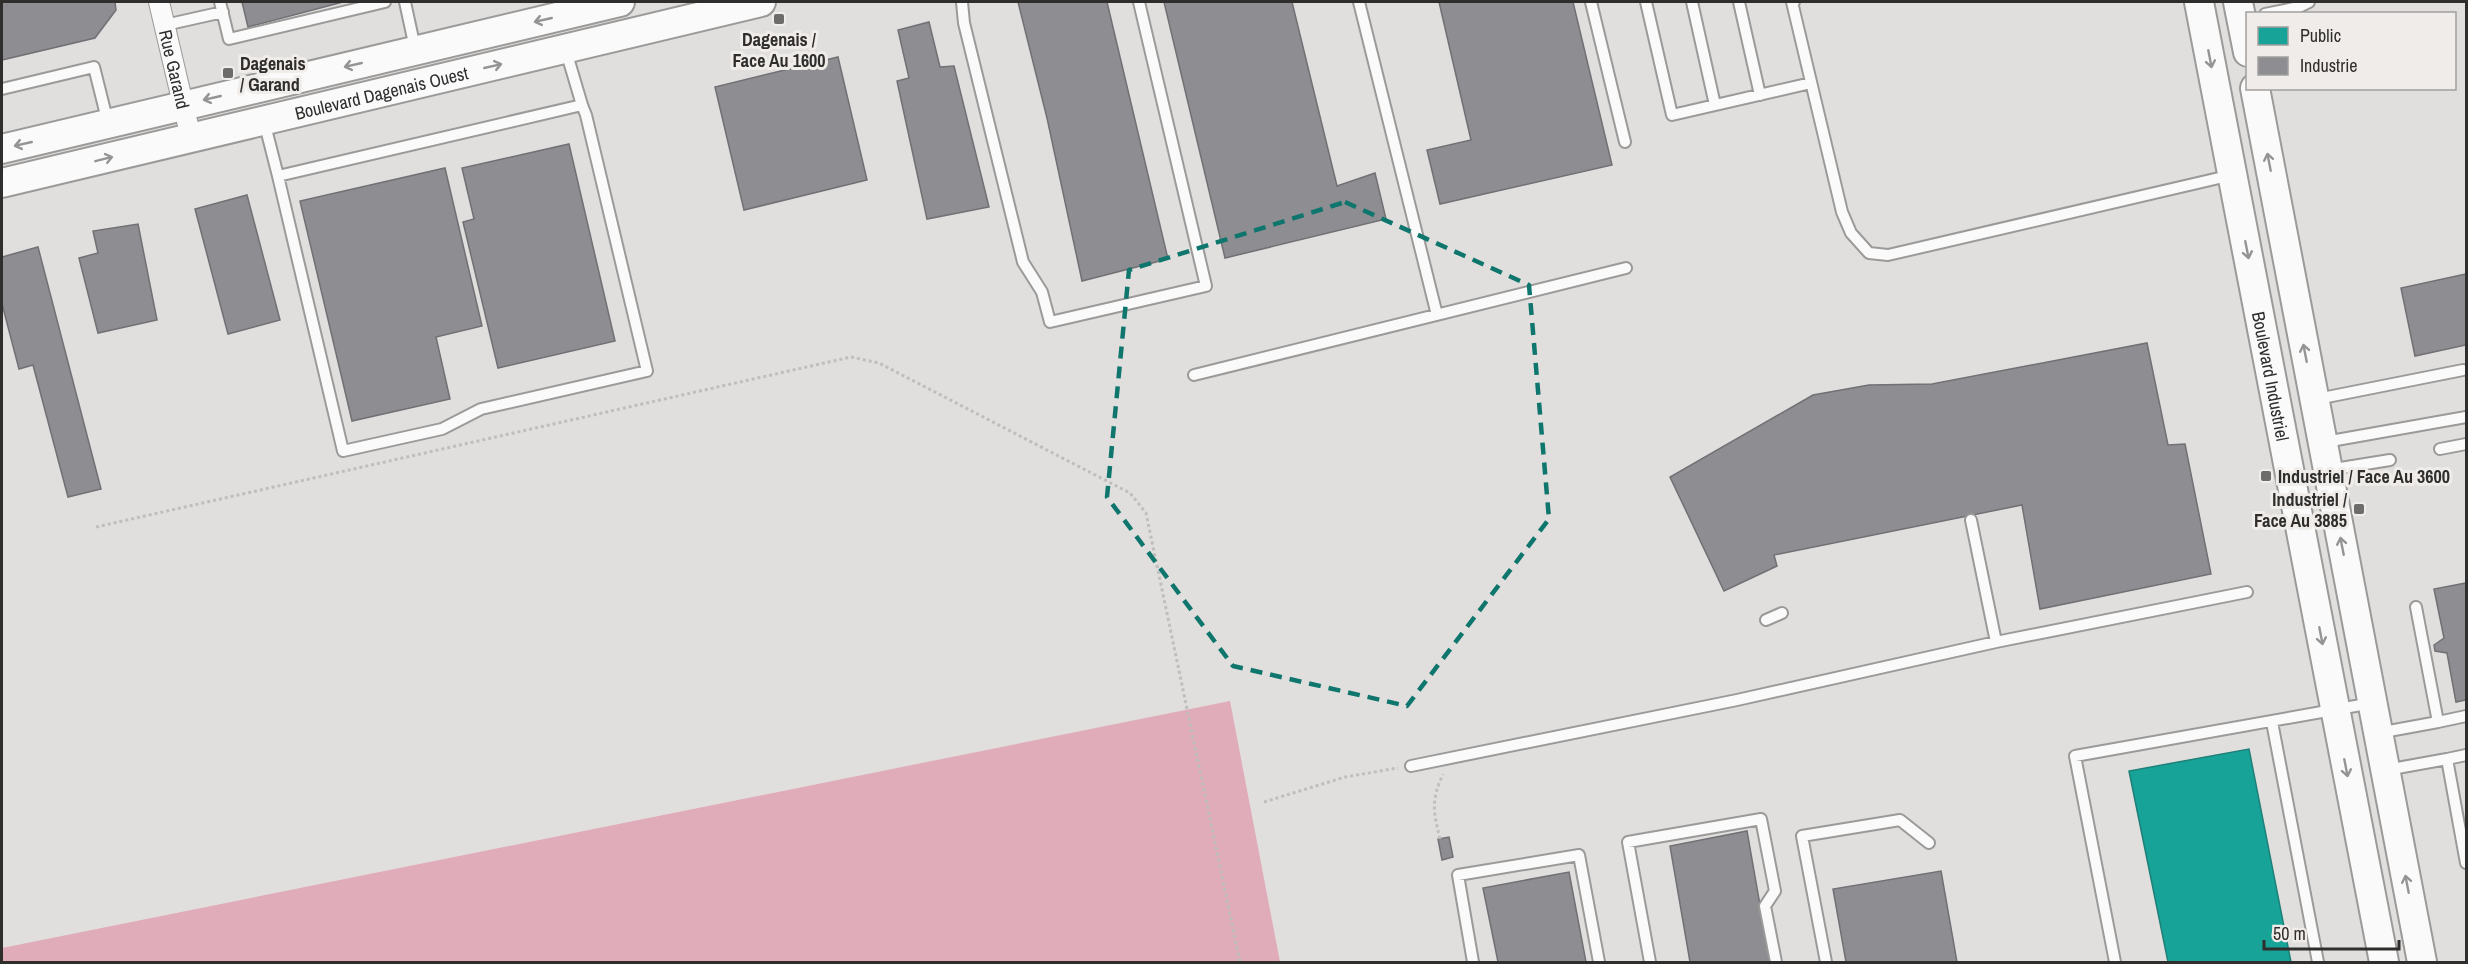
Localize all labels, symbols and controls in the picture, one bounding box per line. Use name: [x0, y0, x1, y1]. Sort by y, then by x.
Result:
marker: Dagenais / Face Au 1600: [772, 12, 786, 26]
legend: [2246, 12, 2456, 90]
one-way arrow: [534, 15, 553, 26]
text: Public: [2300, 23, 2341, 48]
street label: Rue Garand: [153, 27, 196, 111]
place label: Dagenais / Face Au 1600: [732, 27, 826, 73]
one-way arrow: [2205, 49, 2216, 68]
place label: Dagenais / Garand: [240, 51, 306, 97]
text: Industrie: [2300, 53, 2357, 78]
street label: Boulevard Dagenais Ouest: [292, 60, 471, 125]
one-way arrow: [344, 60, 364, 71]
one-way arrow: [484, 60, 503, 72]
marker: Dagenais / Garand: [221, 66, 235, 80]
one-way arrow: [203, 93, 222, 105]
one-way arrow: [13, 138, 32, 150]
one-way arrow: [94, 152, 113, 164]
one-way arrow: [2263, 152, 2274, 172]
one-way arrow: [2242, 240, 2253, 260]
street label: Boulevard Industriel: [2246, 309, 2296, 443]
one-way arrow: [2299, 344, 2310, 363]
place label: Industriel / Face Au 3600: [2278, 464, 2450, 489]
marker: Industriel / Face Au 3600: [2259, 469, 2273, 483]
place label: Industriel / Face Au 3885: [2254, 487, 2348, 533]
marker: Industriel / Face Au 3885: [2352, 502, 2366, 516]
one-way arrow: [2336, 537, 2347, 556]
one-way arrow: [2316, 625, 2327, 645]
one-way arrow: [2341, 757, 2352, 777]
one-way arrow: [2401, 875, 2412, 895]
scale bar: [2264, 913, 2399, 951]
text: 50 m: [2273, 921, 2306, 946]

